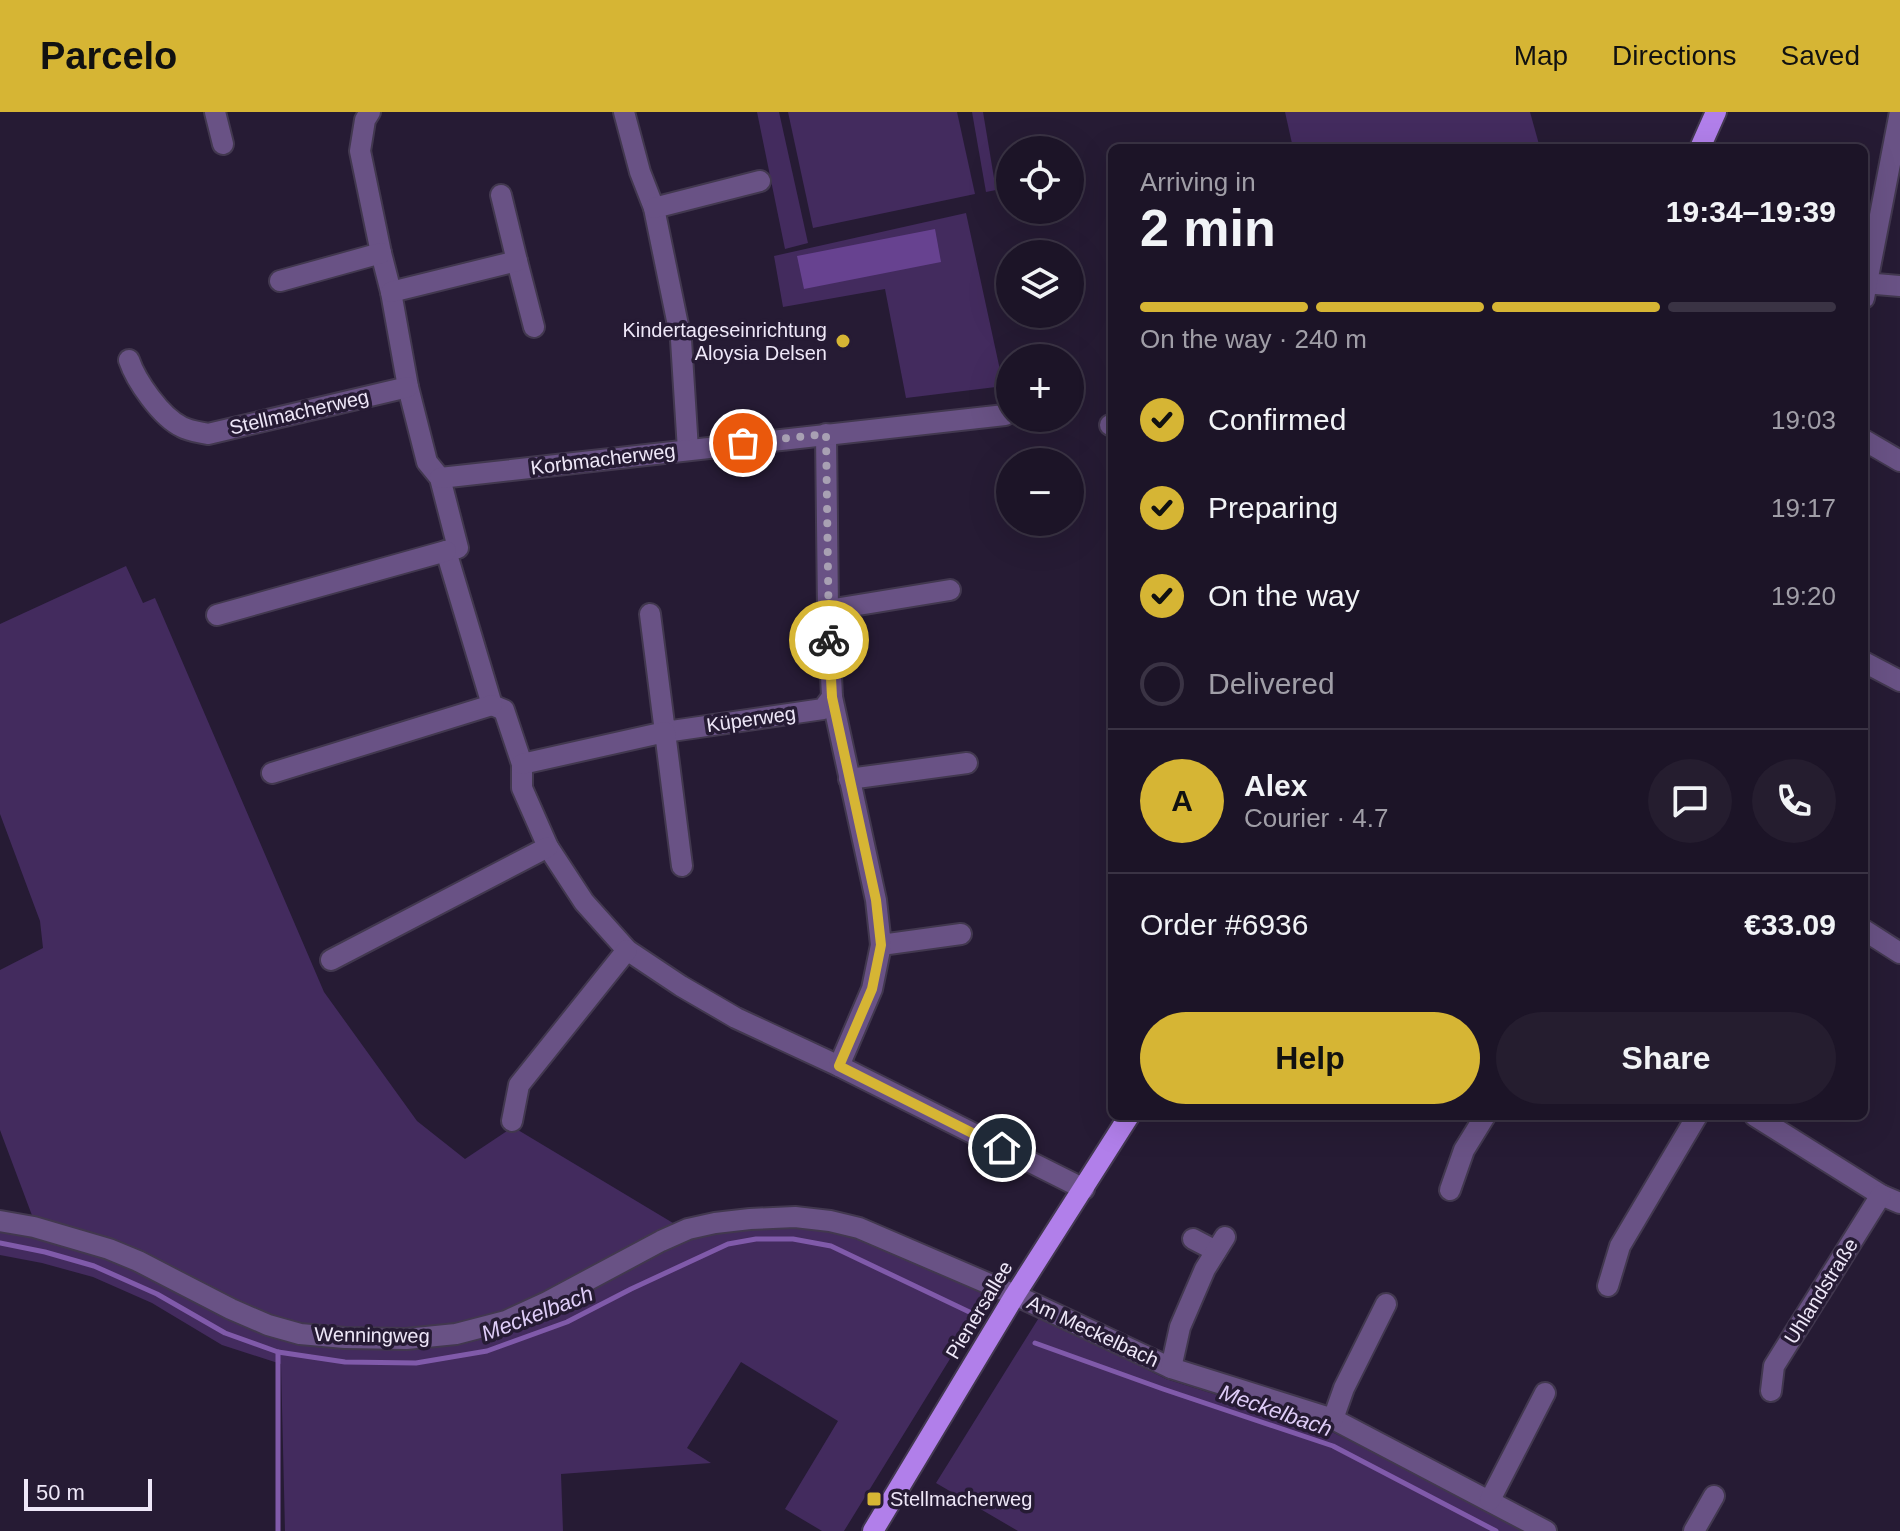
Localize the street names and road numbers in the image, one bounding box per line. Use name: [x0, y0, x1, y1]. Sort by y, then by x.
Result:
street label: Stellmacherweg: [227, 385, 371, 439]
street label: Korbmacherweg: [529, 439, 677, 479]
street label: Küperweg: [705, 702, 797, 736]
street label: Uhlandstraße: [1780, 1234, 1862, 1348]
street label: Pienersallee: [941, 1257, 1017, 1363]
street label: Am Meckelbach: [1024, 1291, 1162, 1371]
street label: Wenningweg: [314, 1323, 430, 1347]

